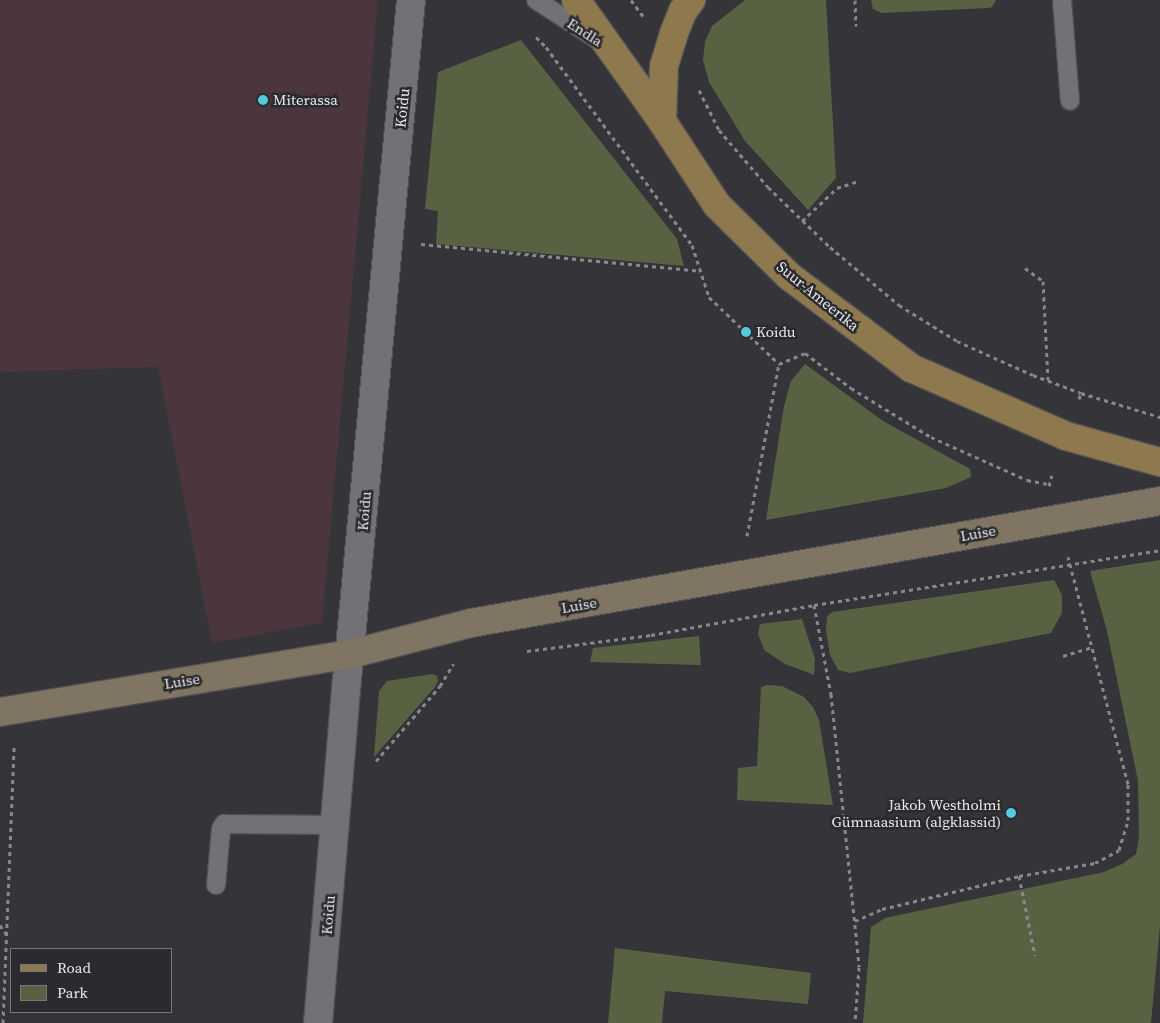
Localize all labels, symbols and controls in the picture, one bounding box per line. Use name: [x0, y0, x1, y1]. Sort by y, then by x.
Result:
street label: Endla: [564, 14, 606, 50]
street label: Koidu: [391, 87, 413, 129]
place label: Miterassa: [273, 91, 338, 109]
marker: Miterassa: [257, 94, 269, 106]
street label: Suur-Ameerika: [773, 257, 863, 335]
place label: Koidu: [756, 323, 796, 341]
marker: Koidu: [740, 326, 752, 338]
street label: Koidu: [353, 491, 375, 531]
street label: Luise: [959, 521, 997, 545]
street label: Luise: [560, 593, 598, 617]
street label: Luise: [163, 669, 201, 693]
place label: Jakob Westholmi Gümnaasium (algklassid): [832, 795, 1001, 830]
marker: Jakob Westholmi Gümnaasium (algklassid): [1005, 807, 1017, 819]
street label: Koidu: [317, 895, 339, 935]
legend: [10, 948, 172, 1013]
text: Road: [57, 957, 91, 978]
text: Park: [57, 982, 88, 1003]

